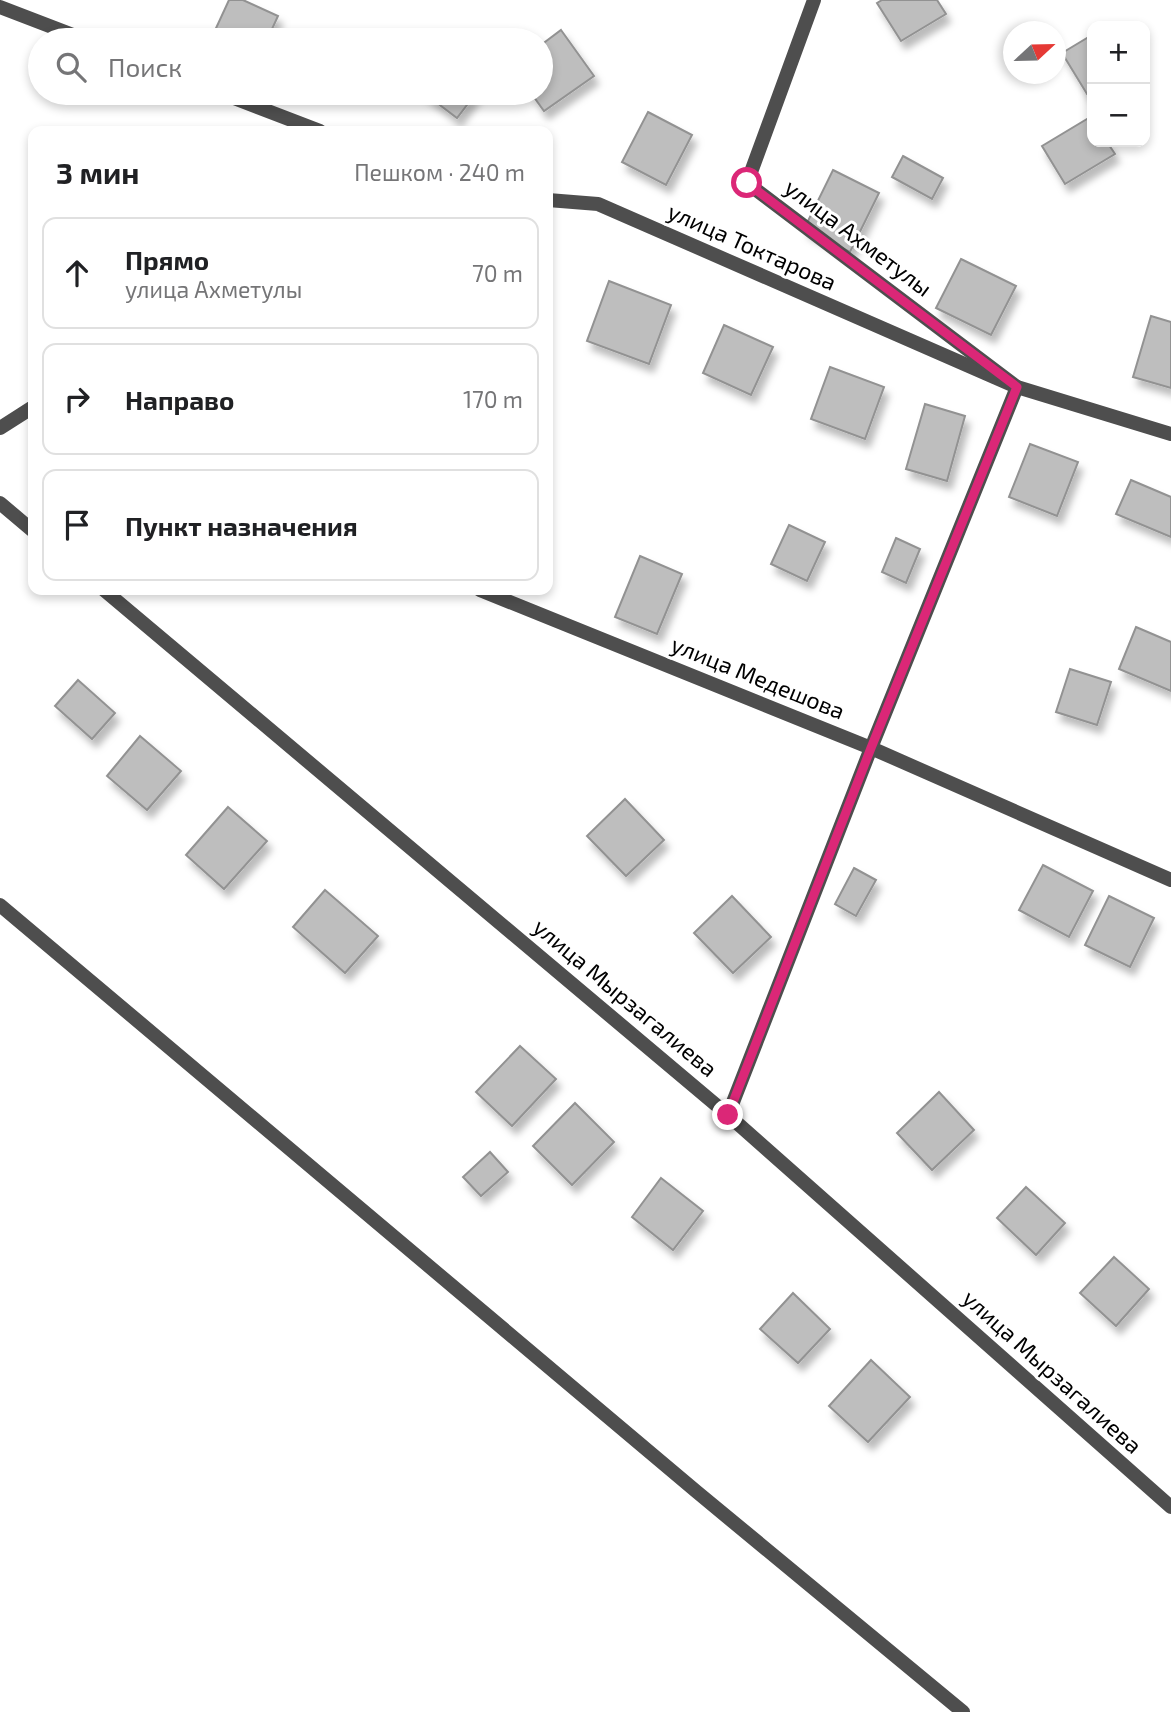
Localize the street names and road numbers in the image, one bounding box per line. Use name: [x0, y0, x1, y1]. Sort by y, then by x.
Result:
street label: улица Ахметулы: [779, 173, 938, 303]
street label: улица Токтарова: [663, 196, 841, 297]
street label: улица Медешова: [667, 629, 849, 726]
street label: улица Мырзагалиева: [527, 912, 723, 1083]
street label: улица Мырзагалиева: [957, 1283, 1148, 1460]

